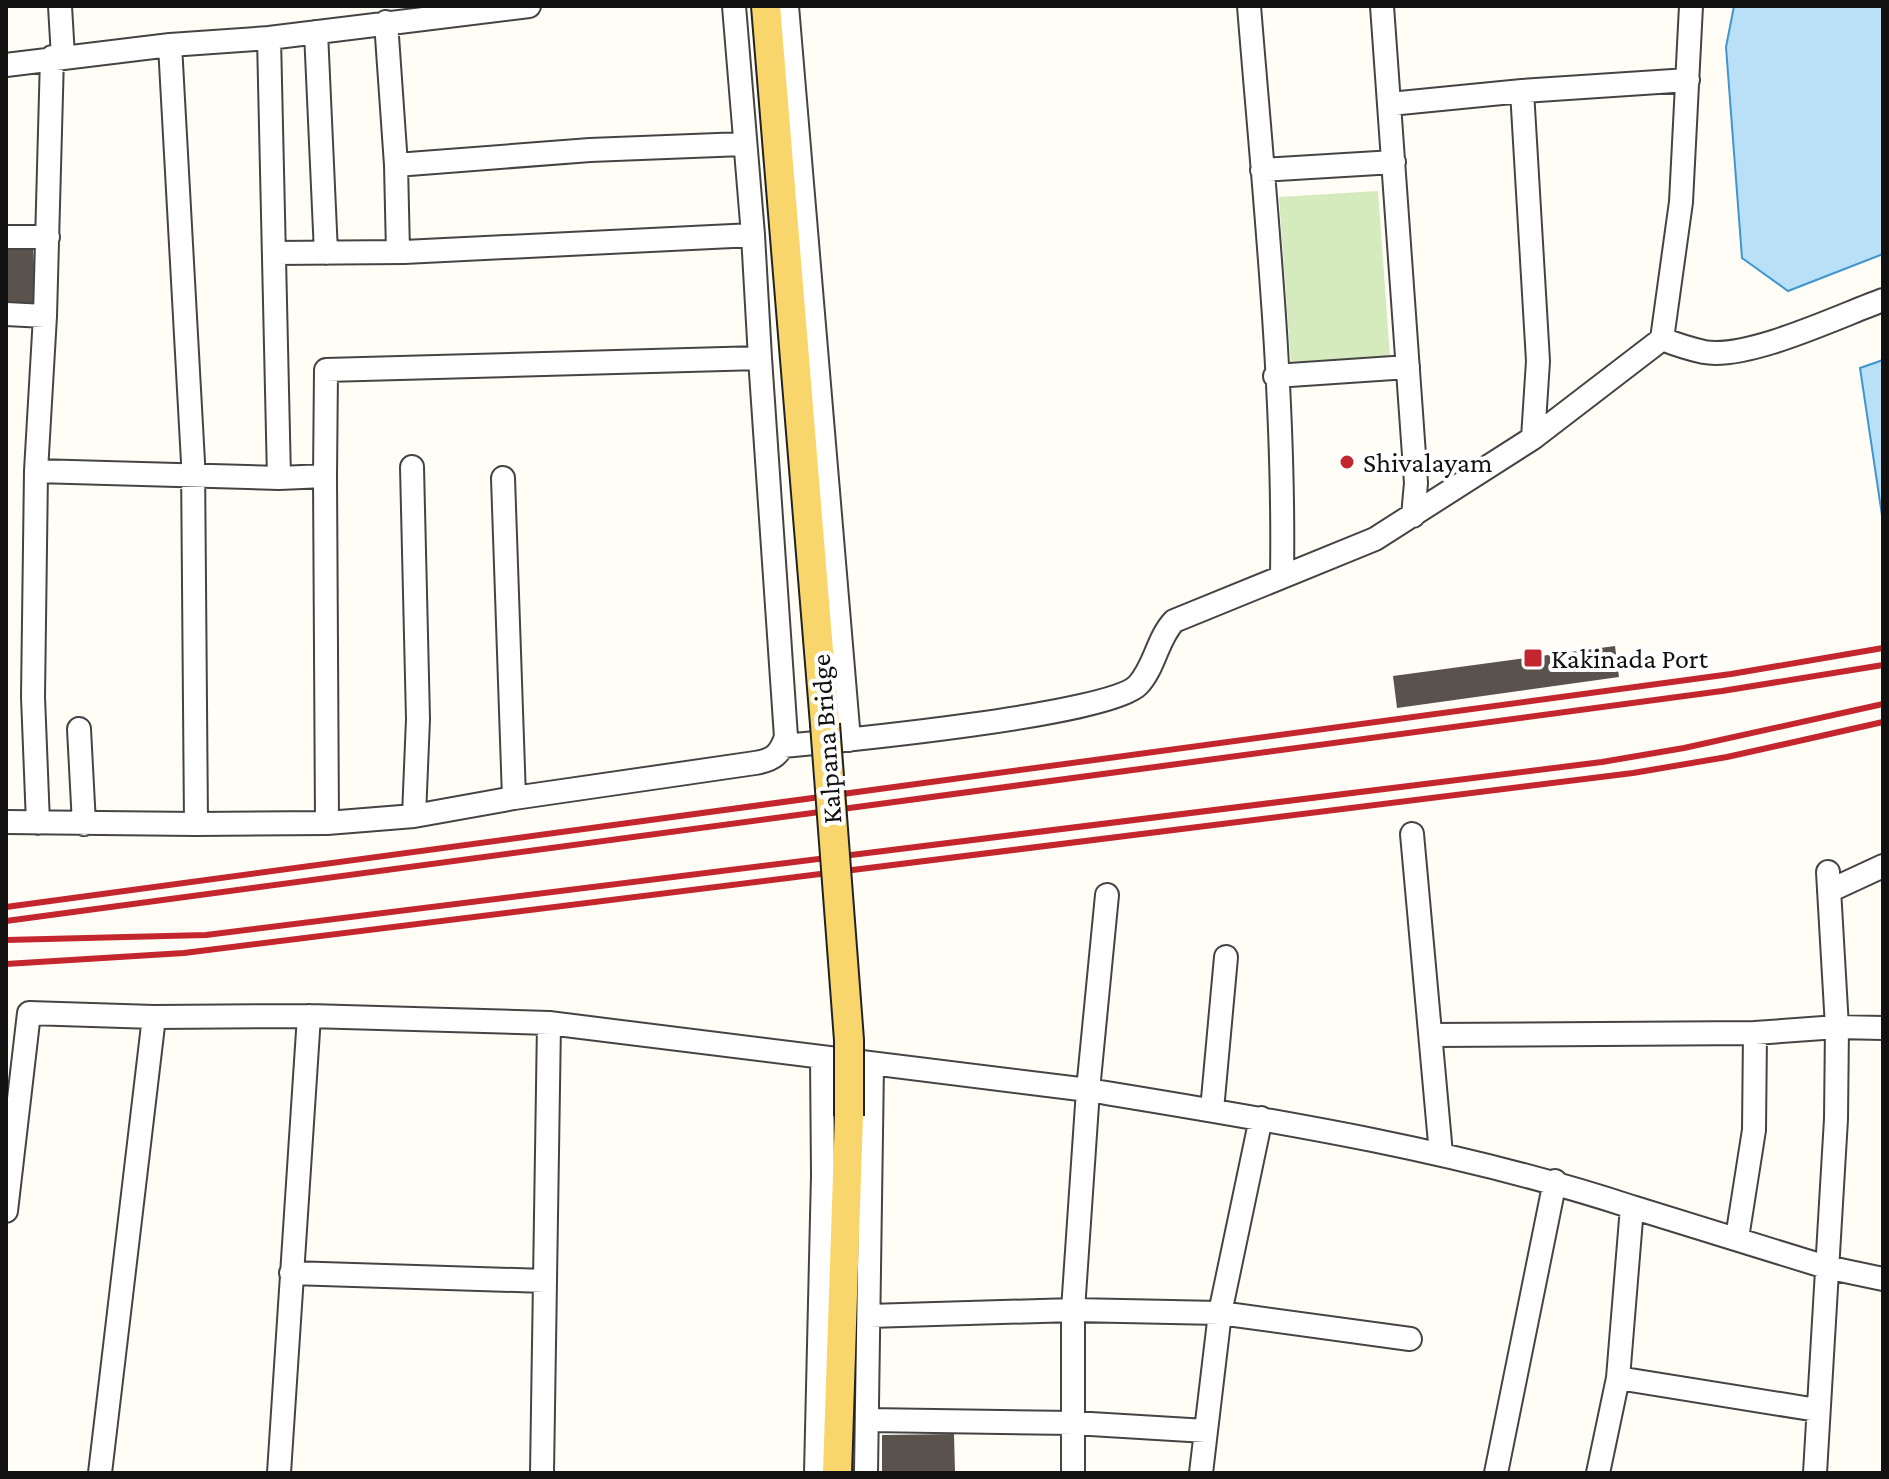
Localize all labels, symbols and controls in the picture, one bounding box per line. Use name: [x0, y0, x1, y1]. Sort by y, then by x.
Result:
place label: Shivalayam: [1363, 447, 1493, 478]
marker: Shivalayam: [1338, 453, 1356, 471]
place label: Kakinada Port: [1551, 643, 1709, 674]
marker: Kakinada Port: [1522, 647, 1544, 669]
street label: Kalpana Bridge: [805, 653, 847, 825]

